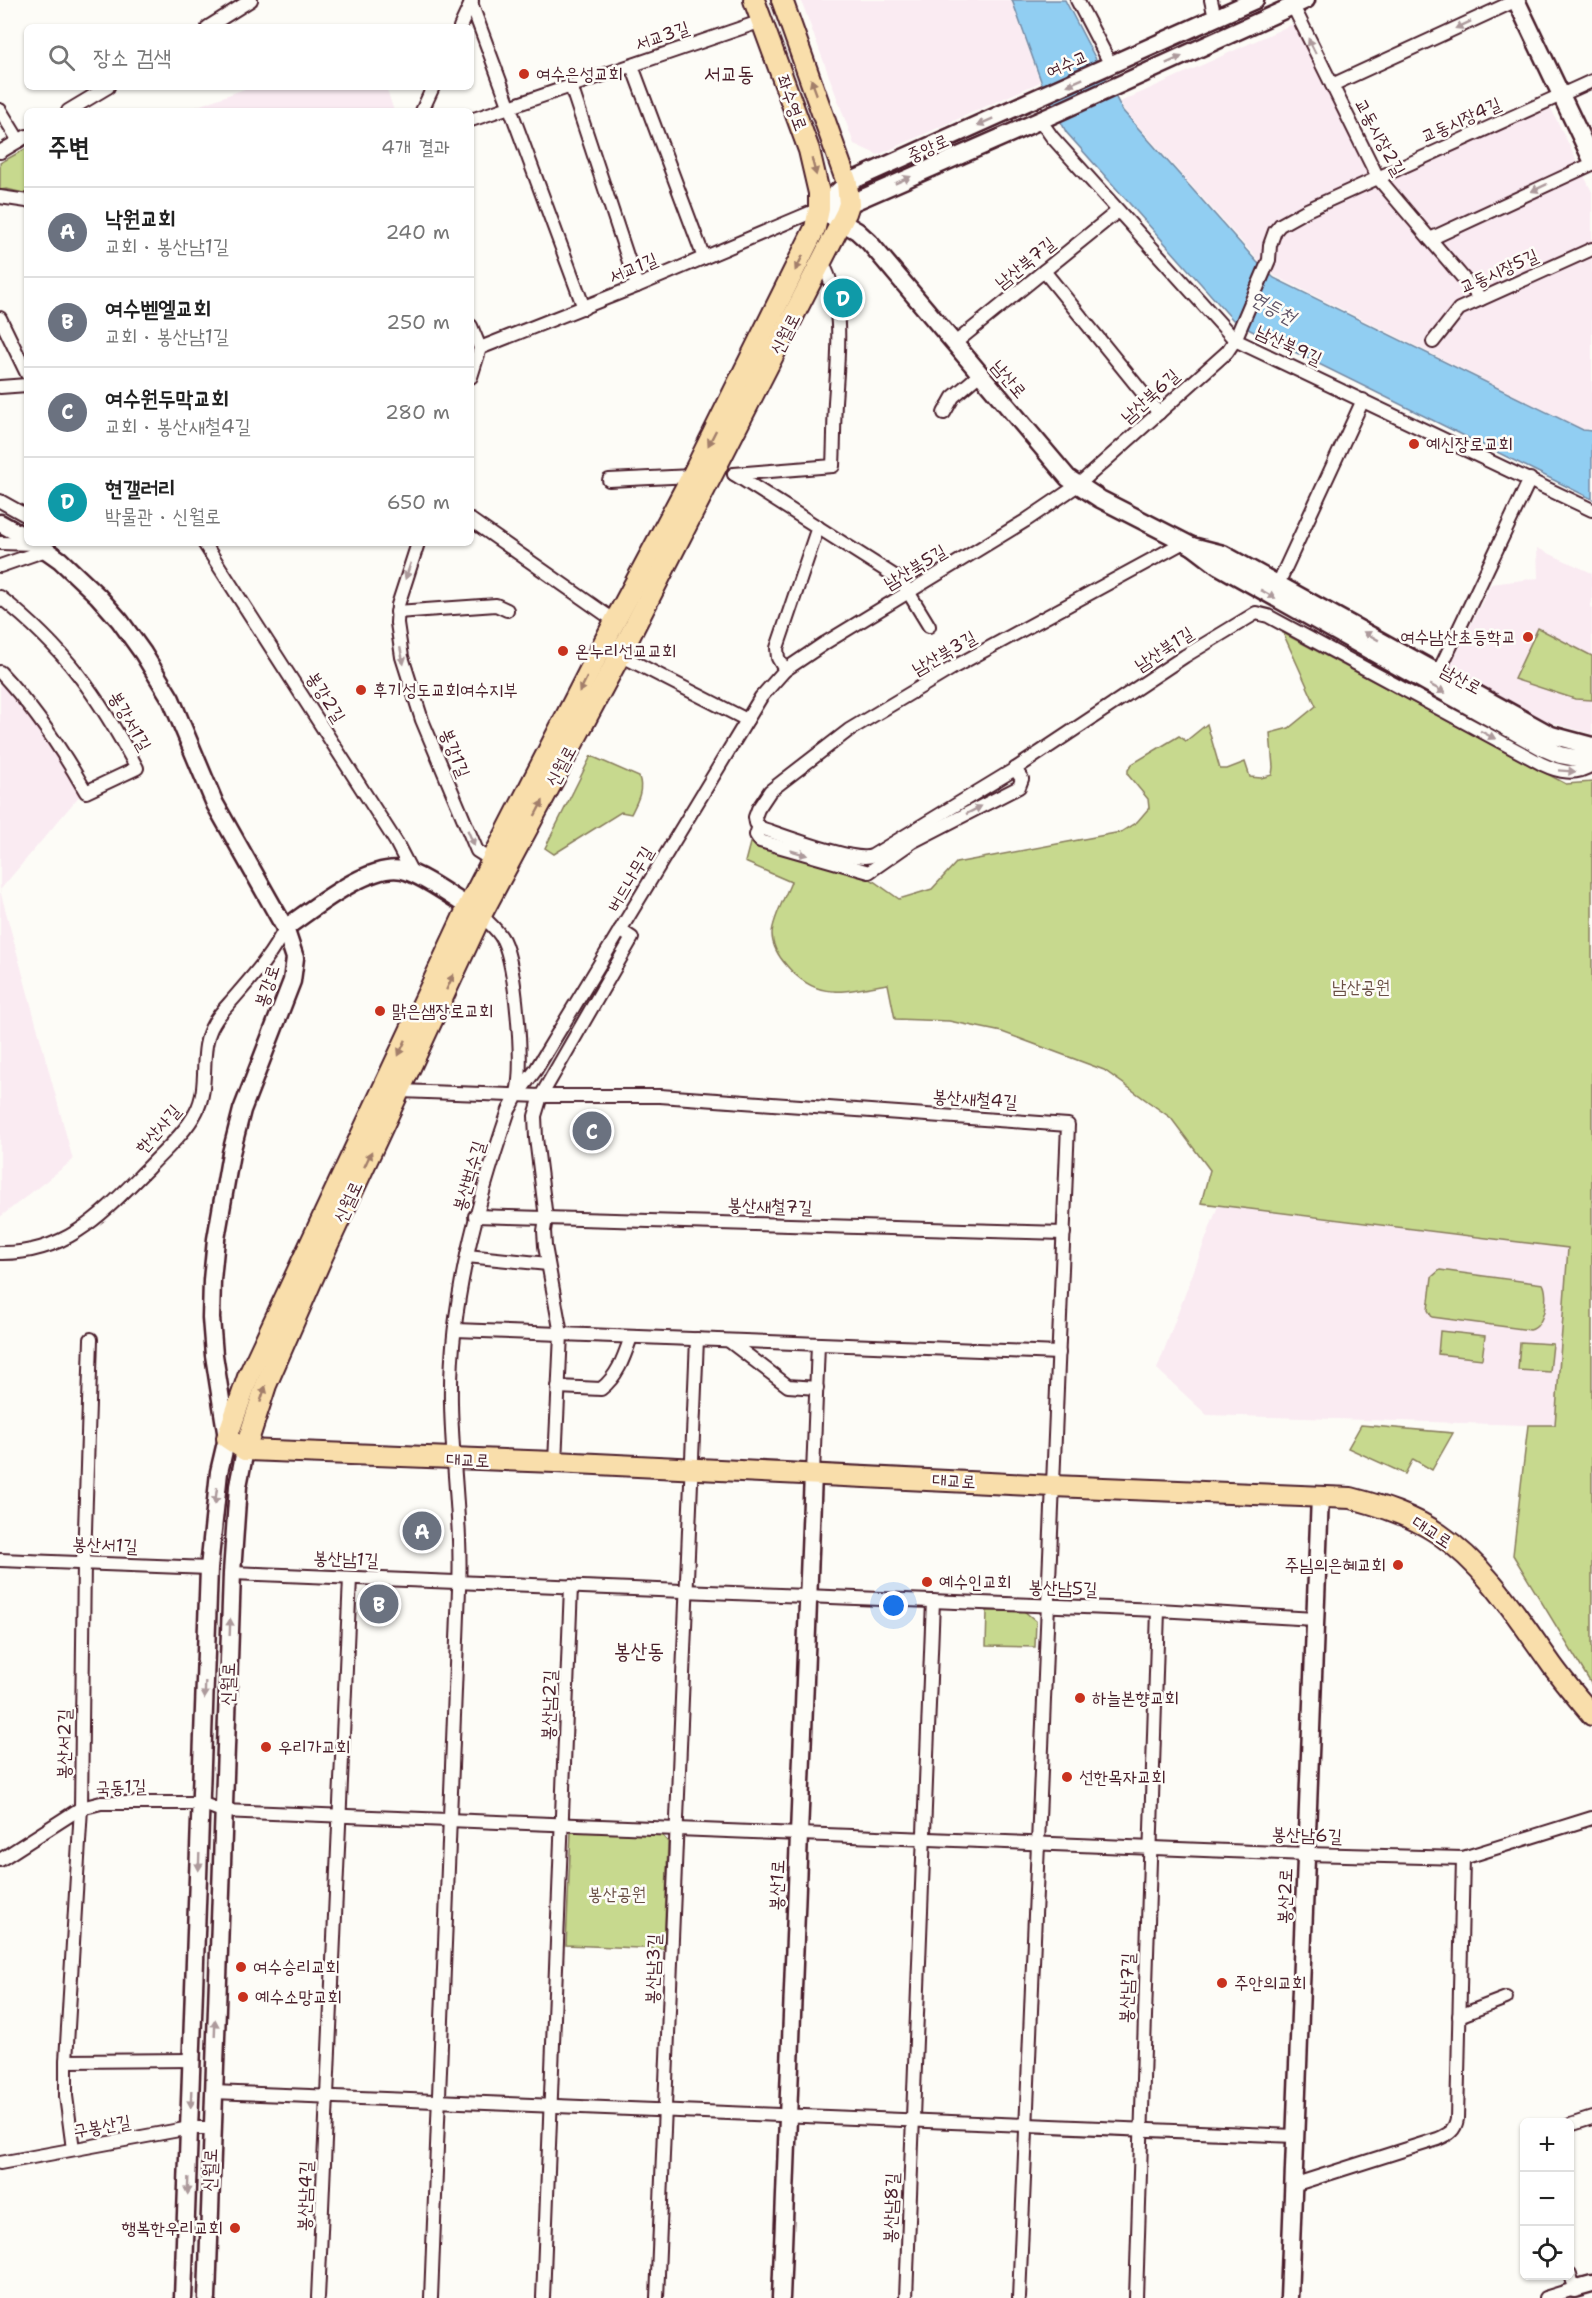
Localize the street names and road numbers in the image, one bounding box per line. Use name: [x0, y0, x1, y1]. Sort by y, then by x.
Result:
street label: 서교3길: [632, 15, 693, 56]
street label: 여수교: [1042, 44, 1092, 84]
street label: 좌수영로: [771, 72, 813, 134]
street label: 교동시장4길: [1417, 92, 1505, 148]
street label: 교동시장2길: [1349, 94, 1411, 180]
street label: 중앙로: [903, 128, 953, 168]
street label: 남산북7길: [990, 231, 1060, 295]
street label: 교동시장5길: [1456, 243, 1542, 299]
street label: 서교1길: [605, 247, 662, 289]
street label: 신월로: [764, 309, 806, 359]
street label: 남산북9길: [1252, 319, 1326, 371]
street label: 남산로: [986, 355, 1032, 403]
street label: 남산북6길: [1116, 363, 1185, 429]
street label: 남산북5길: [879, 539, 951, 595]
street label: 남산북1길: [1130, 621, 1198, 677]
street label: 남산북3길: [907, 625, 981, 681]
street label: 남산로: [1436, 658, 1486, 700]
street label: 봉강2길: [301, 667, 351, 728]
street label: 봉강서1길: [103, 687, 157, 756]
street label: 봉강1길: [434, 725, 476, 782]
street label: 신월로: [540, 741, 582, 791]
street label: 버드나무길: [601, 841, 659, 916]
street label: 봉강로: [249, 962, 285, 1010]
street label: 봉산새철4길: [932, 1084, 1019, 1114]
street label: 한산사길: [130, 1099, 186, 1159]
street label: 봉산벅수길: [447, 1137, 491, 1214]
street label: 신월로: [328, 1177, 368, 1227]
street label: 봉산새철7길: [727, 1193, 813, 1219]
street label: 대교로: [446, 1447, 490, 1473]
street label: 대교로: [932, 1468, 976, 1494]
street label: 대교로: [1407, 1510, 1457, 1554]
street label: 봉산서1길: [72, 1532, 139, 1558]
street label: 봉산남1길: [313, 1546, 380, 1572]
street label: 봉산남5길: [1028, 1575, 1098, 1601]
street label: 신월로: [215, 1662, 241, 1706]
street label: 봉산남2길: [536, 1669, 562, 1741]
street label: 봉산서2길: [51, 1708, 77, 1779]
street label: 국동1길: [95, 1774, 147, 1800]
street label: 봉산남6길: [1271, 1822, 1343, 1848]
street label: 봉산1로: [764, 1859, 790, 1911]
street label: 봉산2로: [1272, 1868, 1298, 1924]
street label: 봉산남3길: [640, 1933, 666, 2005]
street label: 봉산남7길: [1114, 1952, 1140, 2024]
street label: 구봉산길: [71, 2109, 133, 2143]
street label: 신월로: [197, 2148, 223, 2192]
street label: 봉산남4길: [292, 2160, 318, 2232]
street label: 봉산남8길: [878, 2172, 904, 2244]

